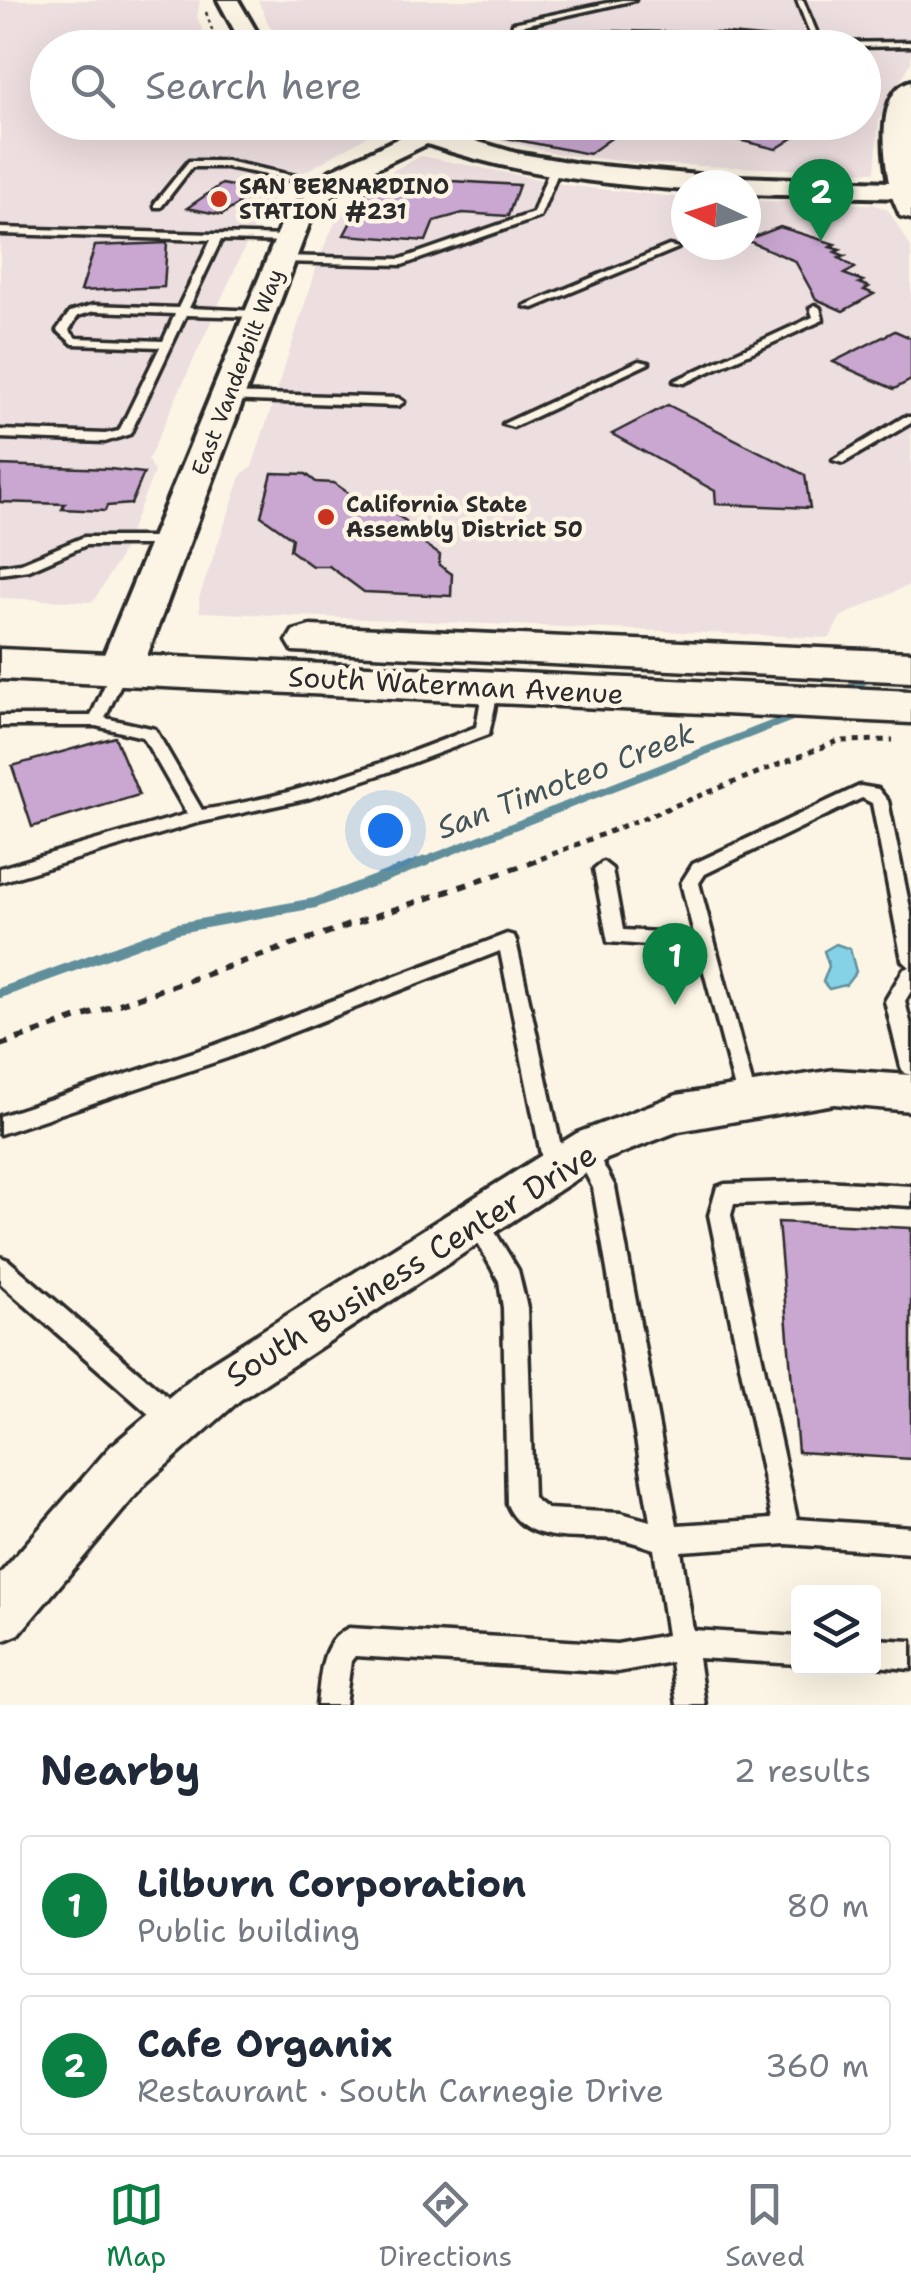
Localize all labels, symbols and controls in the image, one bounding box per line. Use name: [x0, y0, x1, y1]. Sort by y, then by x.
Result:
search box: [30, 30, 881, 140]
icon: search: [65, 58, 120, 113]
text: Search here: [145, 60, 362, 111]
pin: 2: [788, 158, 854, 241]
north arrow: [671, 170, 761, 260]
place label: SAN BERNARDINO STATION #231: [239, 172, 449, 226]
marker: SAN BERNARDINO STATION #231: [208, 188, 230, 210]
street label: East Vanderbilt Way: [185, 265, 290, 479]
place label: California State Assembly District 50: [346, 490, 583, 544]
marker: California State Assembly District 50: [315, 506, 337, 528]
street label: South Waterman Avenue: [287, 657, 625, 713]
water label: San Timoteo Creek: [431, 712, 701, 849]
your location: [360, 805, 411, 856]
pin: 1: [642, 922, 708, 1005]
street label: South Business Center Drive: [217, 1132, 605, 1397]
map controls: [791, 1585, 881, 1675]
button: layers: [791, 1585, 881, 1675]
text: Nearby: [40, 1742, 200, 1798]
text: 2 results: [734, 1749, 871, 1792]
text: Lilburn Corporation: [137, 1858, 526, 1909]
text: 1: [67, 1884, 82, 1927]
text: 80 m: [786, 1884, 869, 1927]
text: Public building: [137, 1909, 360, 1952]
text: Cafe Organix: [137, 2018, 392, 2069]
text: 2: [63, 2044, 86, 2087]
text: 360 m: [765, 2044, 869, 2087]
text: Restaurant · South Carnegie Drive: [137, 2069, 664, 2112]
tab: Map: [106, 2177, 166, 2275]
tab: Directions: [379, 2177, 512, 2275]
tab: Saved: [725, 2177, 805, 2275]

